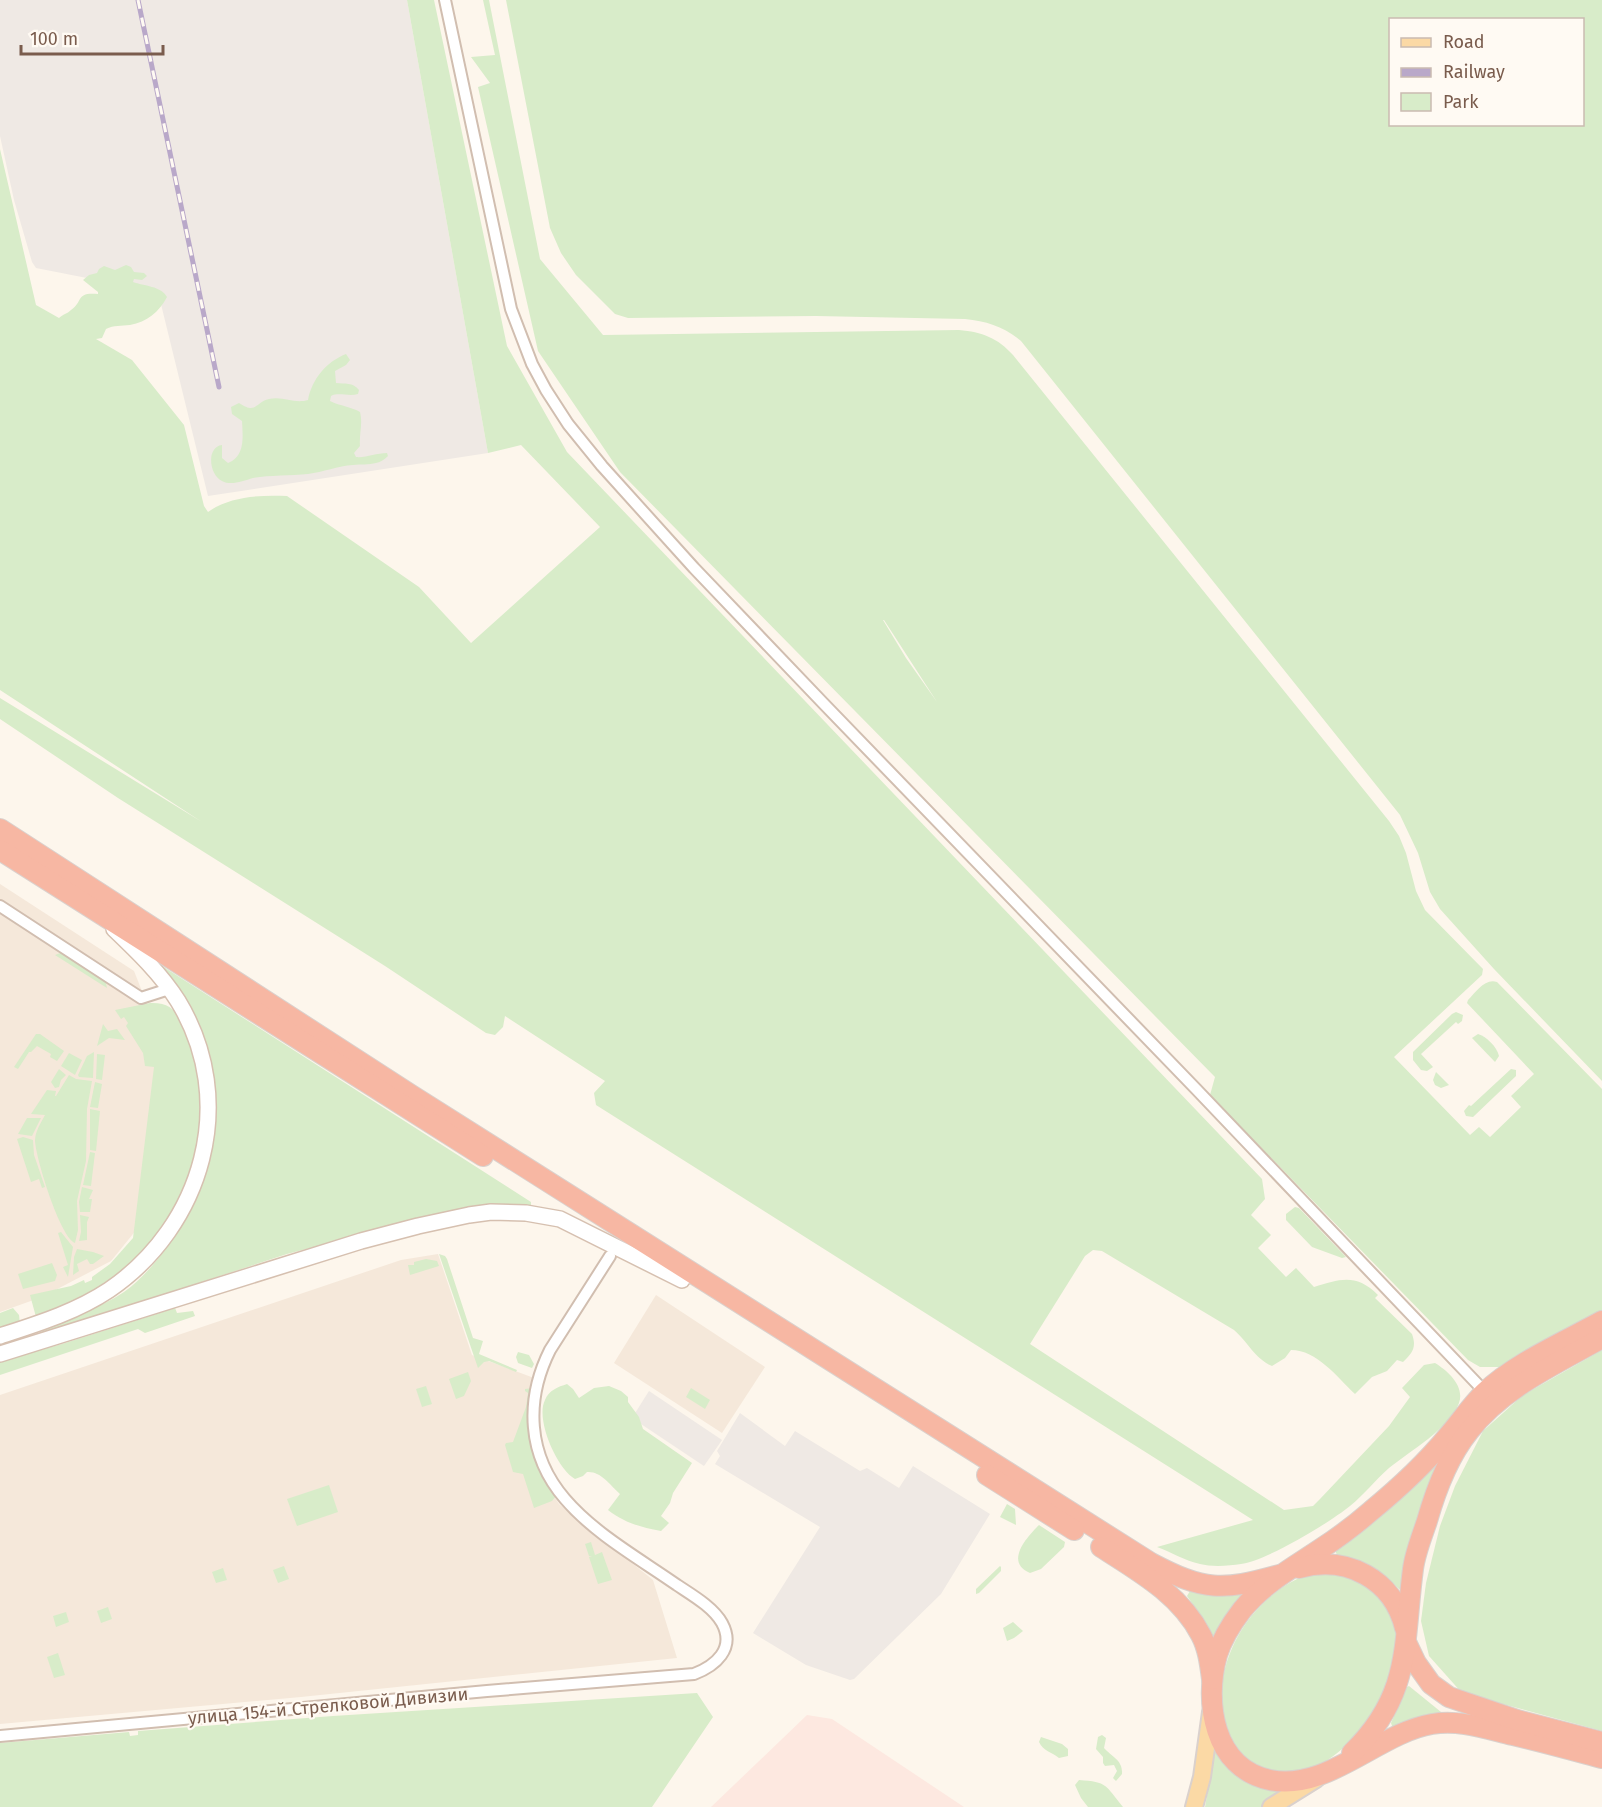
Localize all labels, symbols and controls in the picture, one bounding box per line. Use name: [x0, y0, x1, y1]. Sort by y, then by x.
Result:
scale bar: [21, 18, 164, 56]
legend: [1389, 18, 1584, 126]
text: 100 m: [30, 28, 78, 50]
text: Road: [1443, 31, 1485, 53]
text: Railway: [1443, 61, 1505, 83]
text: Park: [1443, 91, 1479, 113]
street label: улица 154-й Стрелковой Дивизии: [187, 1683, 469, 1729]

